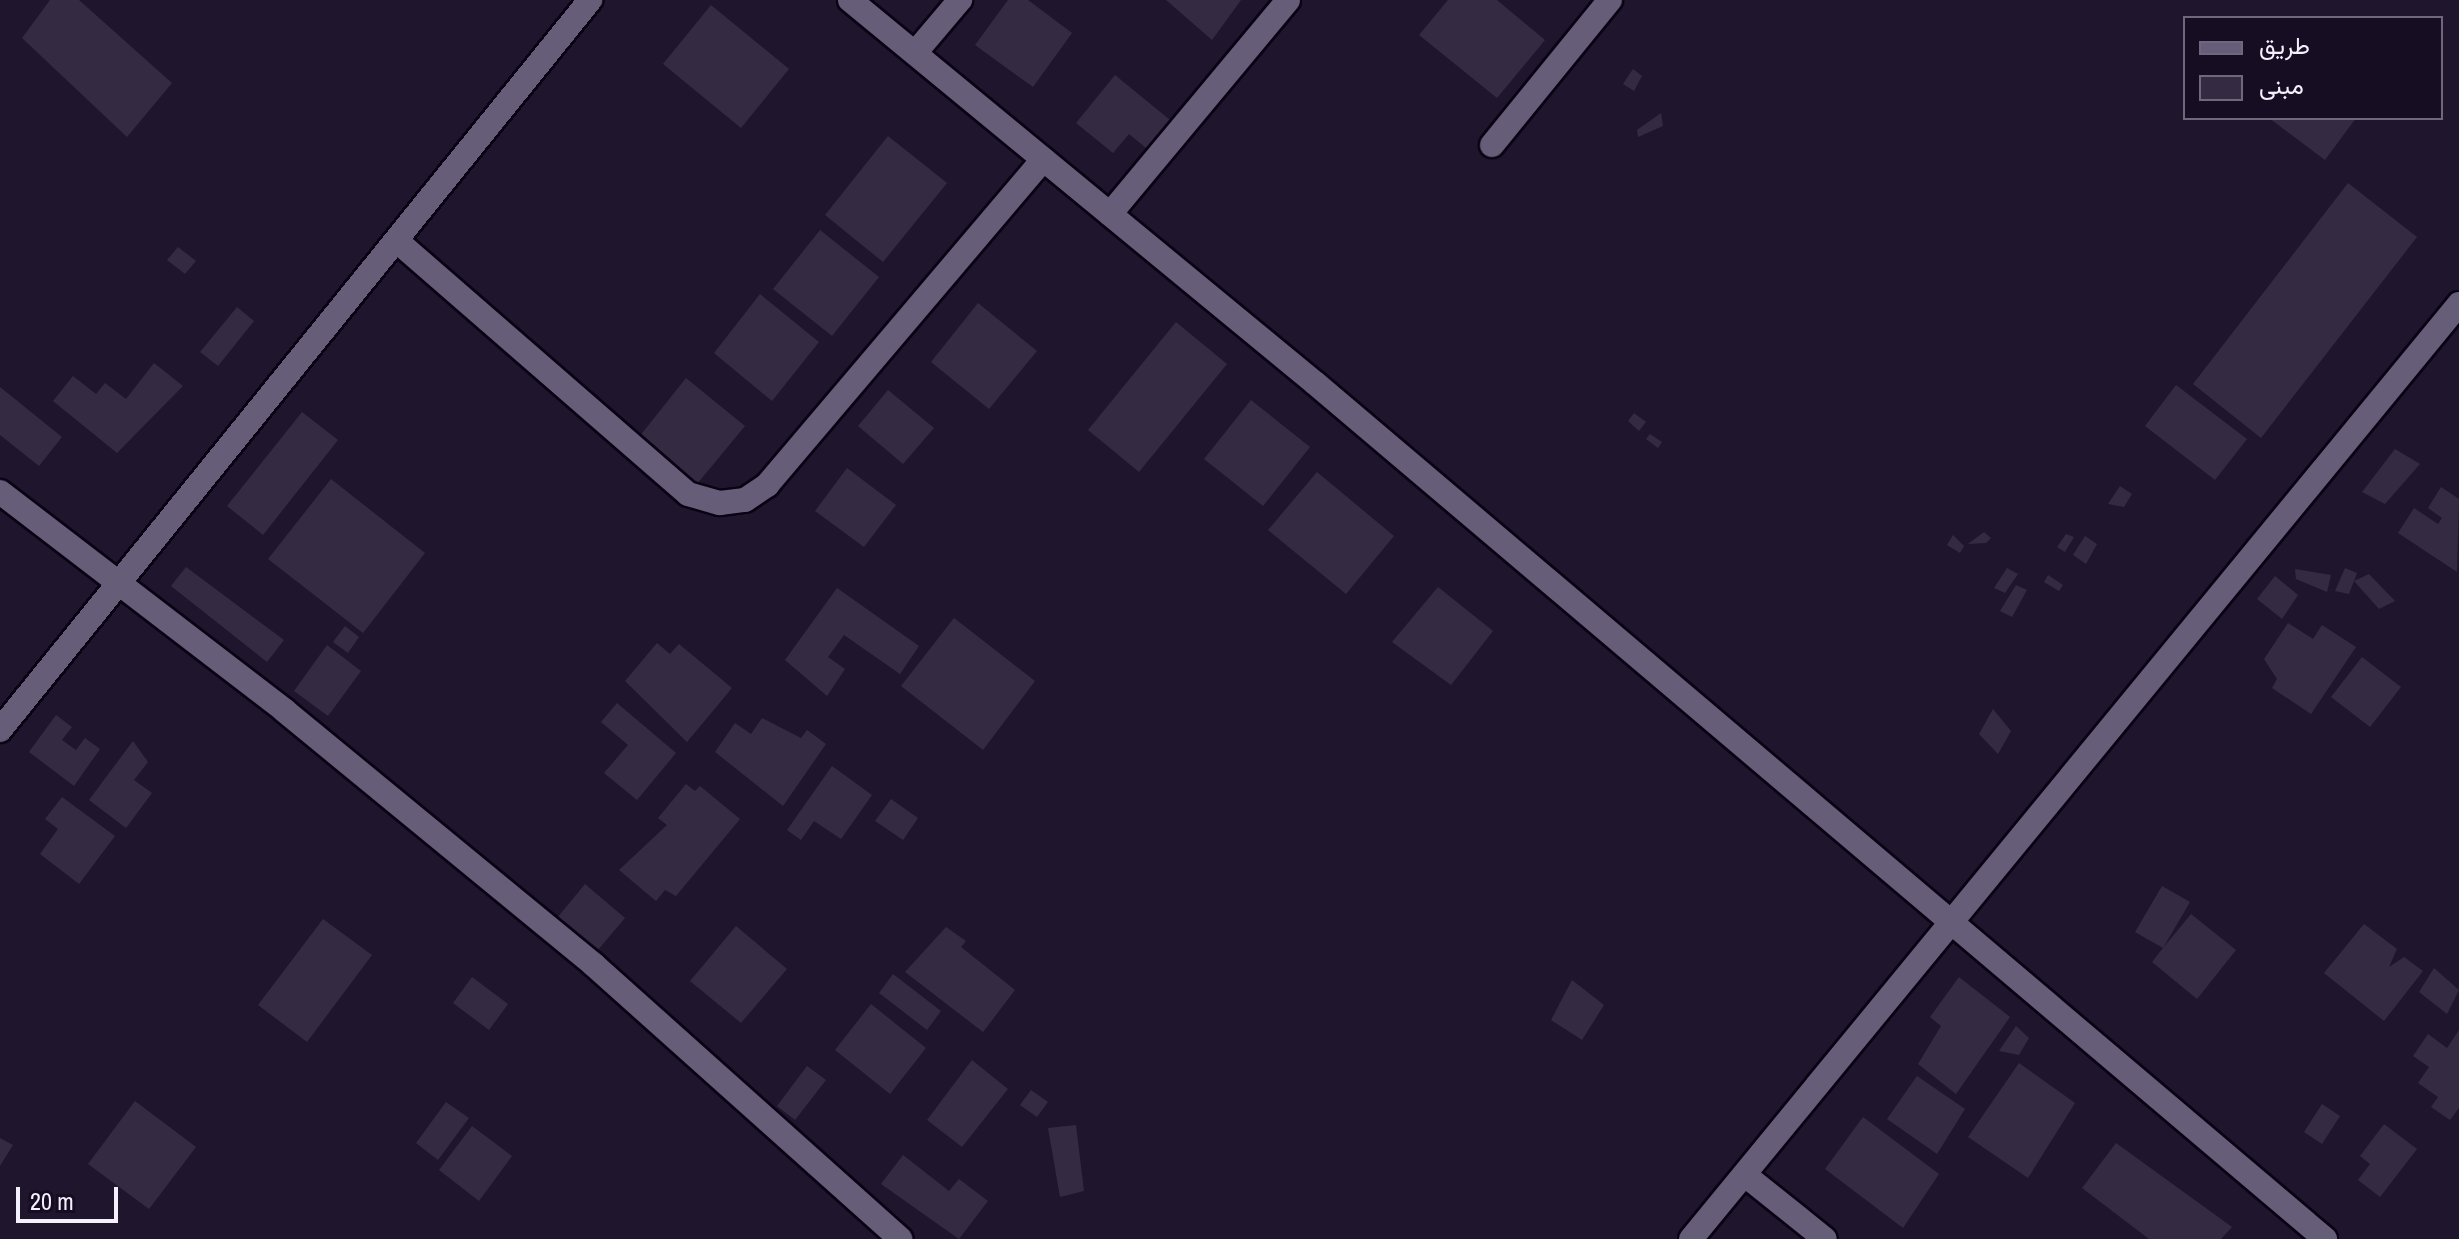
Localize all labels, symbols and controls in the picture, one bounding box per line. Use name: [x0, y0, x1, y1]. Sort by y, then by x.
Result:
legend: [2183, 16, 2443, 120]
text: طريق: [2259, 29, 2310, 61]
text: مبنى: [2259, 69, 2304, 101]
scale bar: [20, 1171, 122, 1221]
text: 20 m: [30, 1185, 74, 1217]

